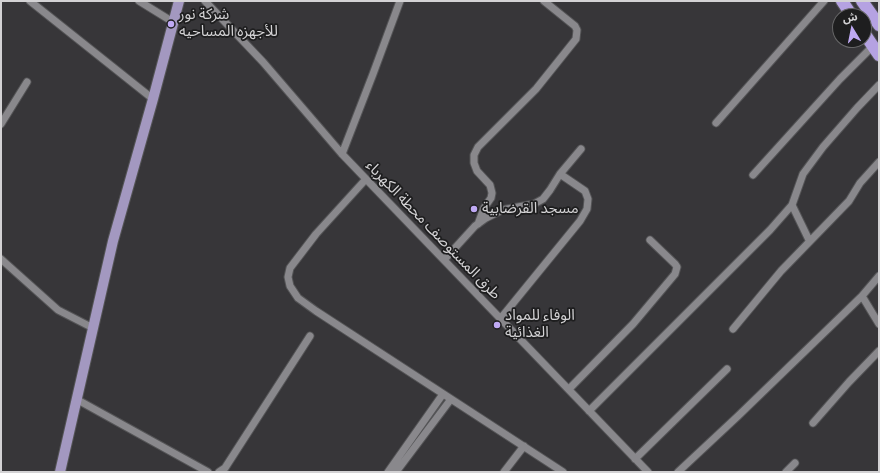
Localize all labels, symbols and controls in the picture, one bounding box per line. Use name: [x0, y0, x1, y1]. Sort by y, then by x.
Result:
place label: شركة نور للأجهزه المساحيه: [179, 6, 278, 41]
north arrow: [832, 8, 872, 48]
text: ش: [841, 9, 859, 25]
marker: شركة نور للأجهزه المساحيه: [166, 19, 176, 29]
street label: طرق المستوصف محطة الكهرباء: [362, 157, 504, 303]
place label: مسجد القرضابية: [482, 200, 579, 218]
marker: مسجد القرضابية: [469, 204, 479, 214]
place label: الوفاء للمواد الغذائية: [505, 307, 575, 342]
marker: الوفاء للمواد الغذائية: [492, 320, 502, 330]

